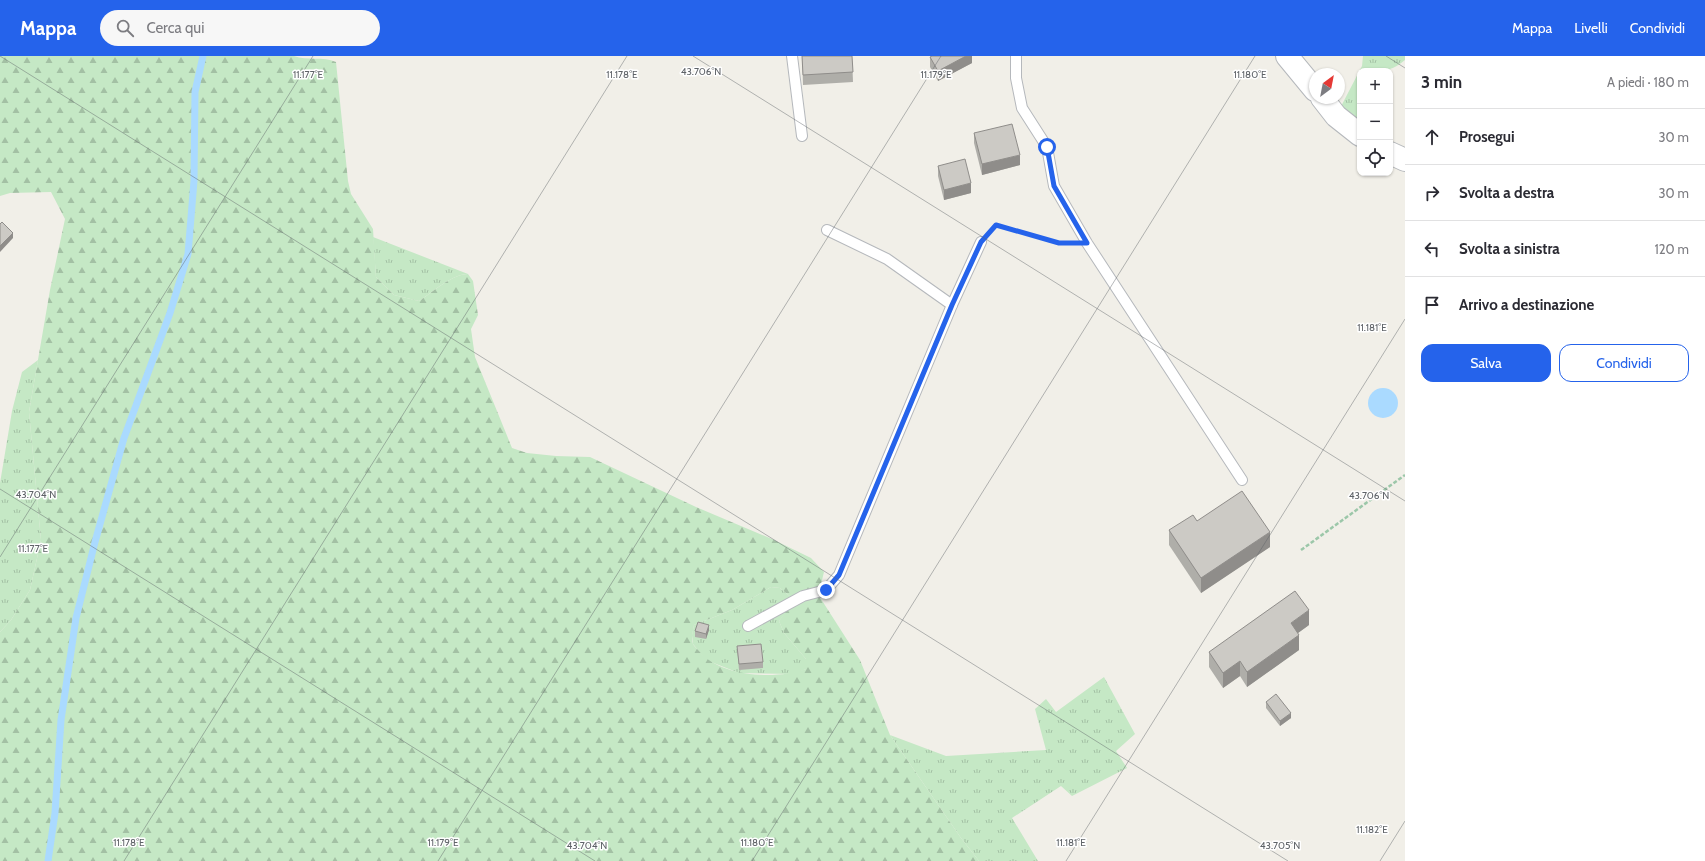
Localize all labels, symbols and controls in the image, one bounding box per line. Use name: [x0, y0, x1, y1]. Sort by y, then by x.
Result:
search box: [100, 10, 380, 46]
text: Mappa: [20, 17, 76, 40]
icon: search: [114, 17, 136, 39]
text: Cerca qui: [146, 19, 204, 37]
text: Mappa: [1512, 19, 1552, 37]
text: Livelli: [1574, 19, 1608, 37]
text: Condividi: [1630, 19, 1685, 37]
text: 43.706°N: [681, 65, 721, 78]
text: 11.177°E: [293, 68, 324, 81]
text: 11.178°E: [606, 68, 638, 81]
text: 11.179°E: [921, 68, 952, 81]
text: 11.180°E: [1233, 68, 1267, 81]
north arrow: [1309, 68, 1345, 104]
map controls: [1357, 68, 1393, 176]
button: +: [1357, 68, 1393, 104]
text: 3 min: [1421, 72, 1462, 92]
text: A piedi · 180 m: [1607, 74, 1689, 90]
button: −: [1357, 104, 1393, 140]
icon: ahead: [1421, 126, 1443, 148]
text: Prosegui: [1459, 128, 1515, 146]
text: 30 m: [1659, 129, 1689, 145]
route start: [1038, 138, 1056, 156]
button: locate: [1357, 140, 1393, 176]
icon: right: [1421, 182, 1443, 204]
text: Svolta a destra: [1459, 184, 1554, 202]
text: 30 m: [1659, 185, 1689, 201]
icon: left: [1421, 238, 1443, 260]
text: Svolta a sinistra: [1459, 240, 1560, 258]
text: 120 m: [1655, 241, 1689, 257]
icon: arrive: [1421, 294, 1443, 316]
text: Arrivo a destinazione: [1459, 296, 1594, 314]
text: 11.181°E: [1357, 321, 1387, 334]
button: Salva: [1421, 344, 1551, 382]
button: Condividi: [1559, 344, 1689, 382]
text: 43.704°N: [16, 488, 56, 501]
text: 43.706°N: [1349, 489, 1389, 502]
text: 11.177°E: [18, 542, 49, 555]
route end: [817, 581, 835, 599]
text: 11.182°E: [1356, 823, 1388, 836]
text: 11.178°E: [113, 836, 145, 849]
text: 11.179°E: [428, 836, 459, 849]
text: 11.180°E: [740, 836, 774, 849]
text: 11.181°E: [1056, 836, 1086, 849]
text: 43.704°N: [567, 839, 607, 852]
text: 43.705°N: [1260, 839, 1300, 852]

